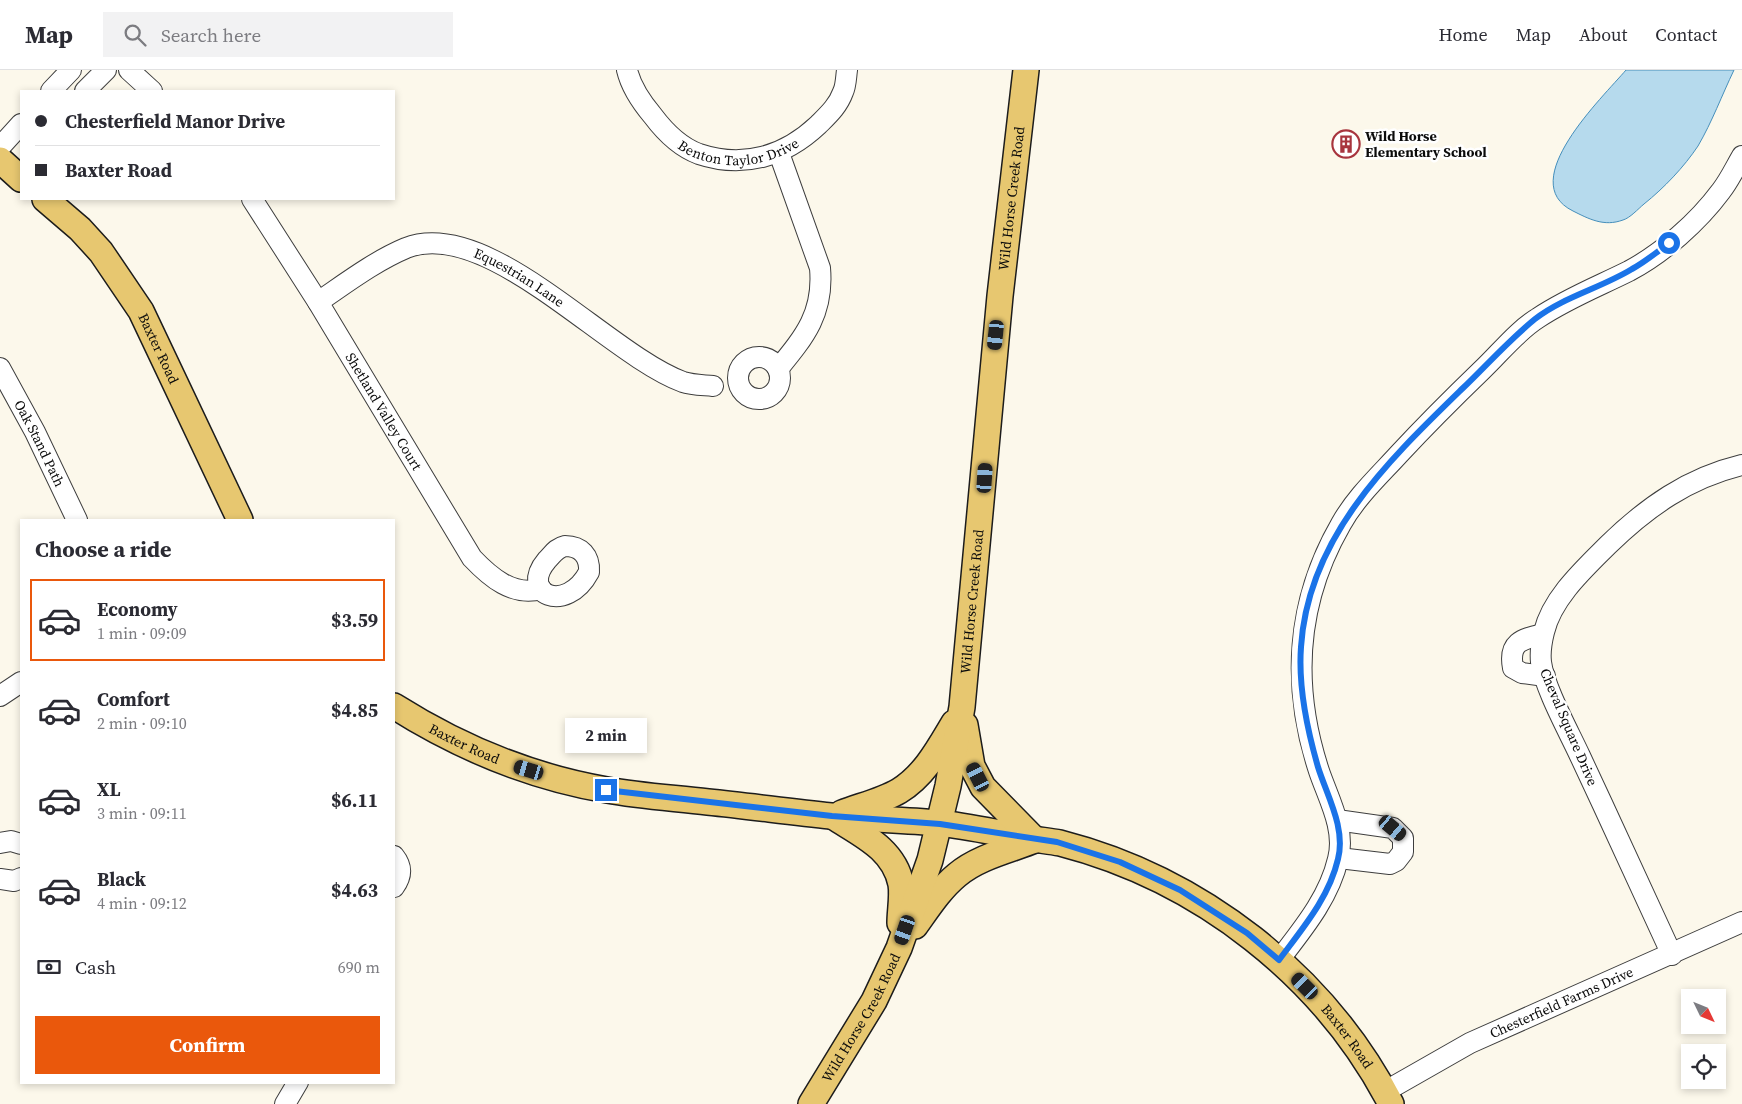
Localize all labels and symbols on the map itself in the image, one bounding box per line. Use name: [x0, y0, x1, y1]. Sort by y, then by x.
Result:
street label: Wild Horse Creek Road: [993, 125, 1029, 272]
place label: Wild Horse Elementary School: [1365, 126, 1487, 162]
building icon: Wild Horse Elementary School: [1331, 129, 1361, 159]
street label: Benton Taylor Drive: [677, 131, 801, 147]
text: Benton Taylor Drive: [674, 133, 803, 170]
route start: [1658, 232, 1680, 254]
street label: Equestrian Lane: [471, 243, 568, 312]
street label: Baxter Road: [133, 310, 184, 387]
car: [986, 319, 1005, 351]
street label: Shetland Valley Court: [341, 349, 427, 474]
street label: Oak Stand Path: [9, 396, 70, 490]
car: [976, 463, 993, 493]
street label: Wild Horse Creek Road: [955, 528, 988, 675]
street label: Cheval Square Drive: [1535, 665, 1603, 789]
street label: Baxter Road: [425, 718, 503, 769]
callout: 2 min: [565, 718, 647, 752]
car: [512, 758, 545, 782]
car: [964, 760, 991, 794]
route end: [595, 779, 617, 801]
car: [1376, 813, 1409, 843]
car: [893, 913, 916, 947]
street label: Wild Horse Creek Road: [817, 950, 905, 1086]
street label: Chesterfield Farms Drive: [1486, 962, 1636, 1043]
car: [1289, 970, 1320, 1002]
north arrow: [1681, 989, 1726, 1034]
street label: Baxter Road: [1317, 1000, 1378, 1072]

